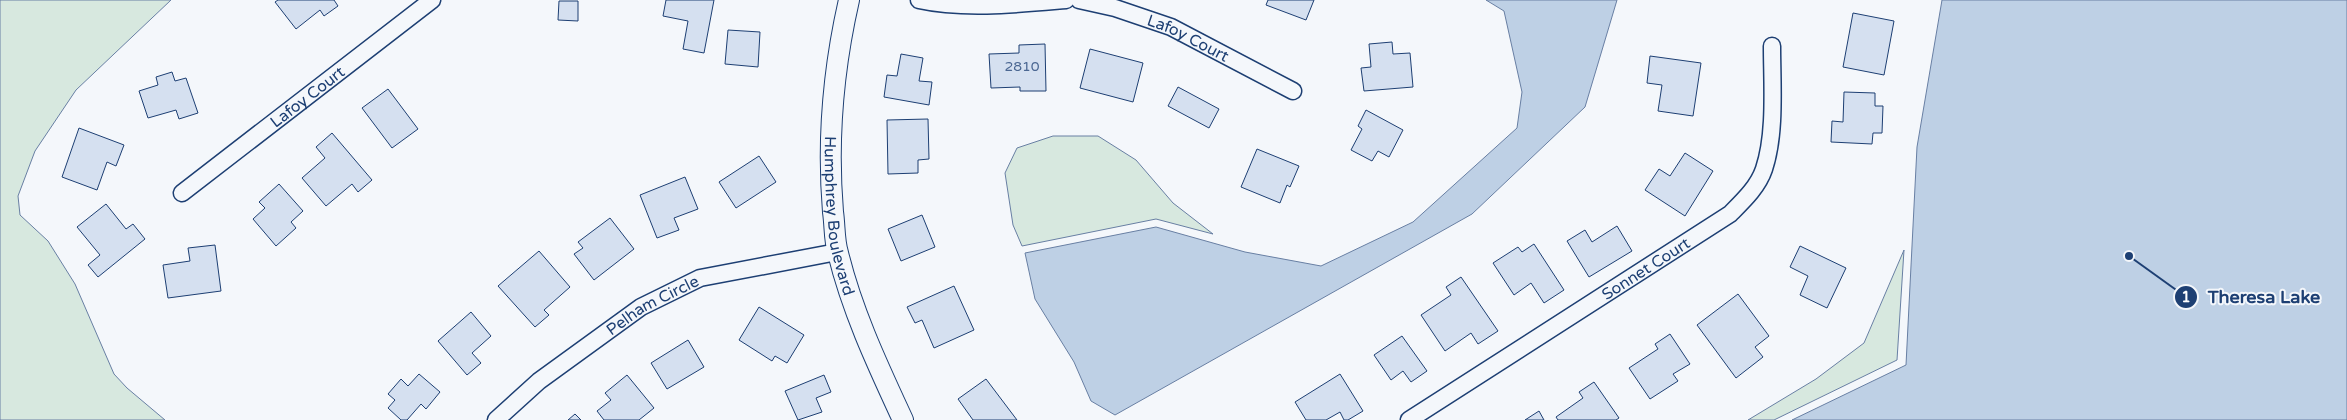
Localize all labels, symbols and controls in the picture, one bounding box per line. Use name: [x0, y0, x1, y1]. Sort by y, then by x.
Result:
street label: Lafoy Court: [1144, 11, 1232, 67]
house number: 2810: [1004, 58, 1040, 75]
street label: Lafoy Court: [266, 62, 349, 132]
street label: Humphrey Boulevard: [820, 136, 859, 298]
street label: Sonnet Court: [1598, 233, 1694, 305]
street label: Pelham Circle: [603, 271, 702, 340]
callout: Theresa Lake: [2173, 280, 2331, 313]
text: Theresa Lake: [2207, 286, 2320, 308]
text: 1: [2181, 288, 2191, 306]

